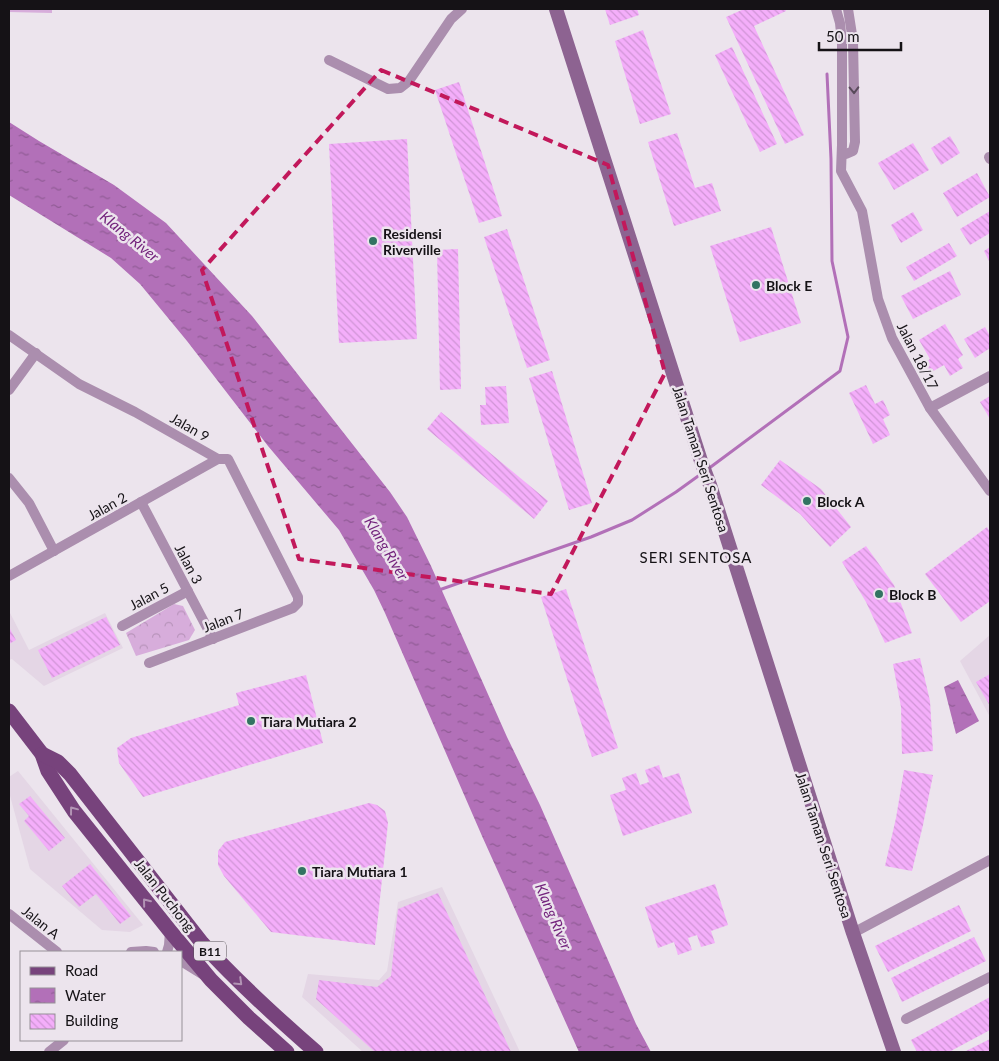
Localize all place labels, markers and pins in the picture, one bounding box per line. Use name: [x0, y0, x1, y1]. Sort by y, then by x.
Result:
place label: Residensi Riverville: [383, 225, 442, 258]
marker: Residensi Riverville: [367, 235, 379, 247]
place label: Block E: [766, 277, 812, 294]
marker: Block E: [750, 279, 762, 291]
place label: Block A: [817, 493, 865, 510]
marker: Block A: [801, 495, 813, 507]
place label: Block B: [889, 586, 936, 603]
marker: Block B: [873, 588, 885, 600]
place label: Tiara Mutiara 2: [261, 713, 357, 730]
marker: Tiara Mutiara 2: [245, 715, 257, 727]
place label: Tiara Mutiara 1: [312, 863, 408, 880]
marker: Tiara Mutiara 1: [296, 865, 308, 877]

